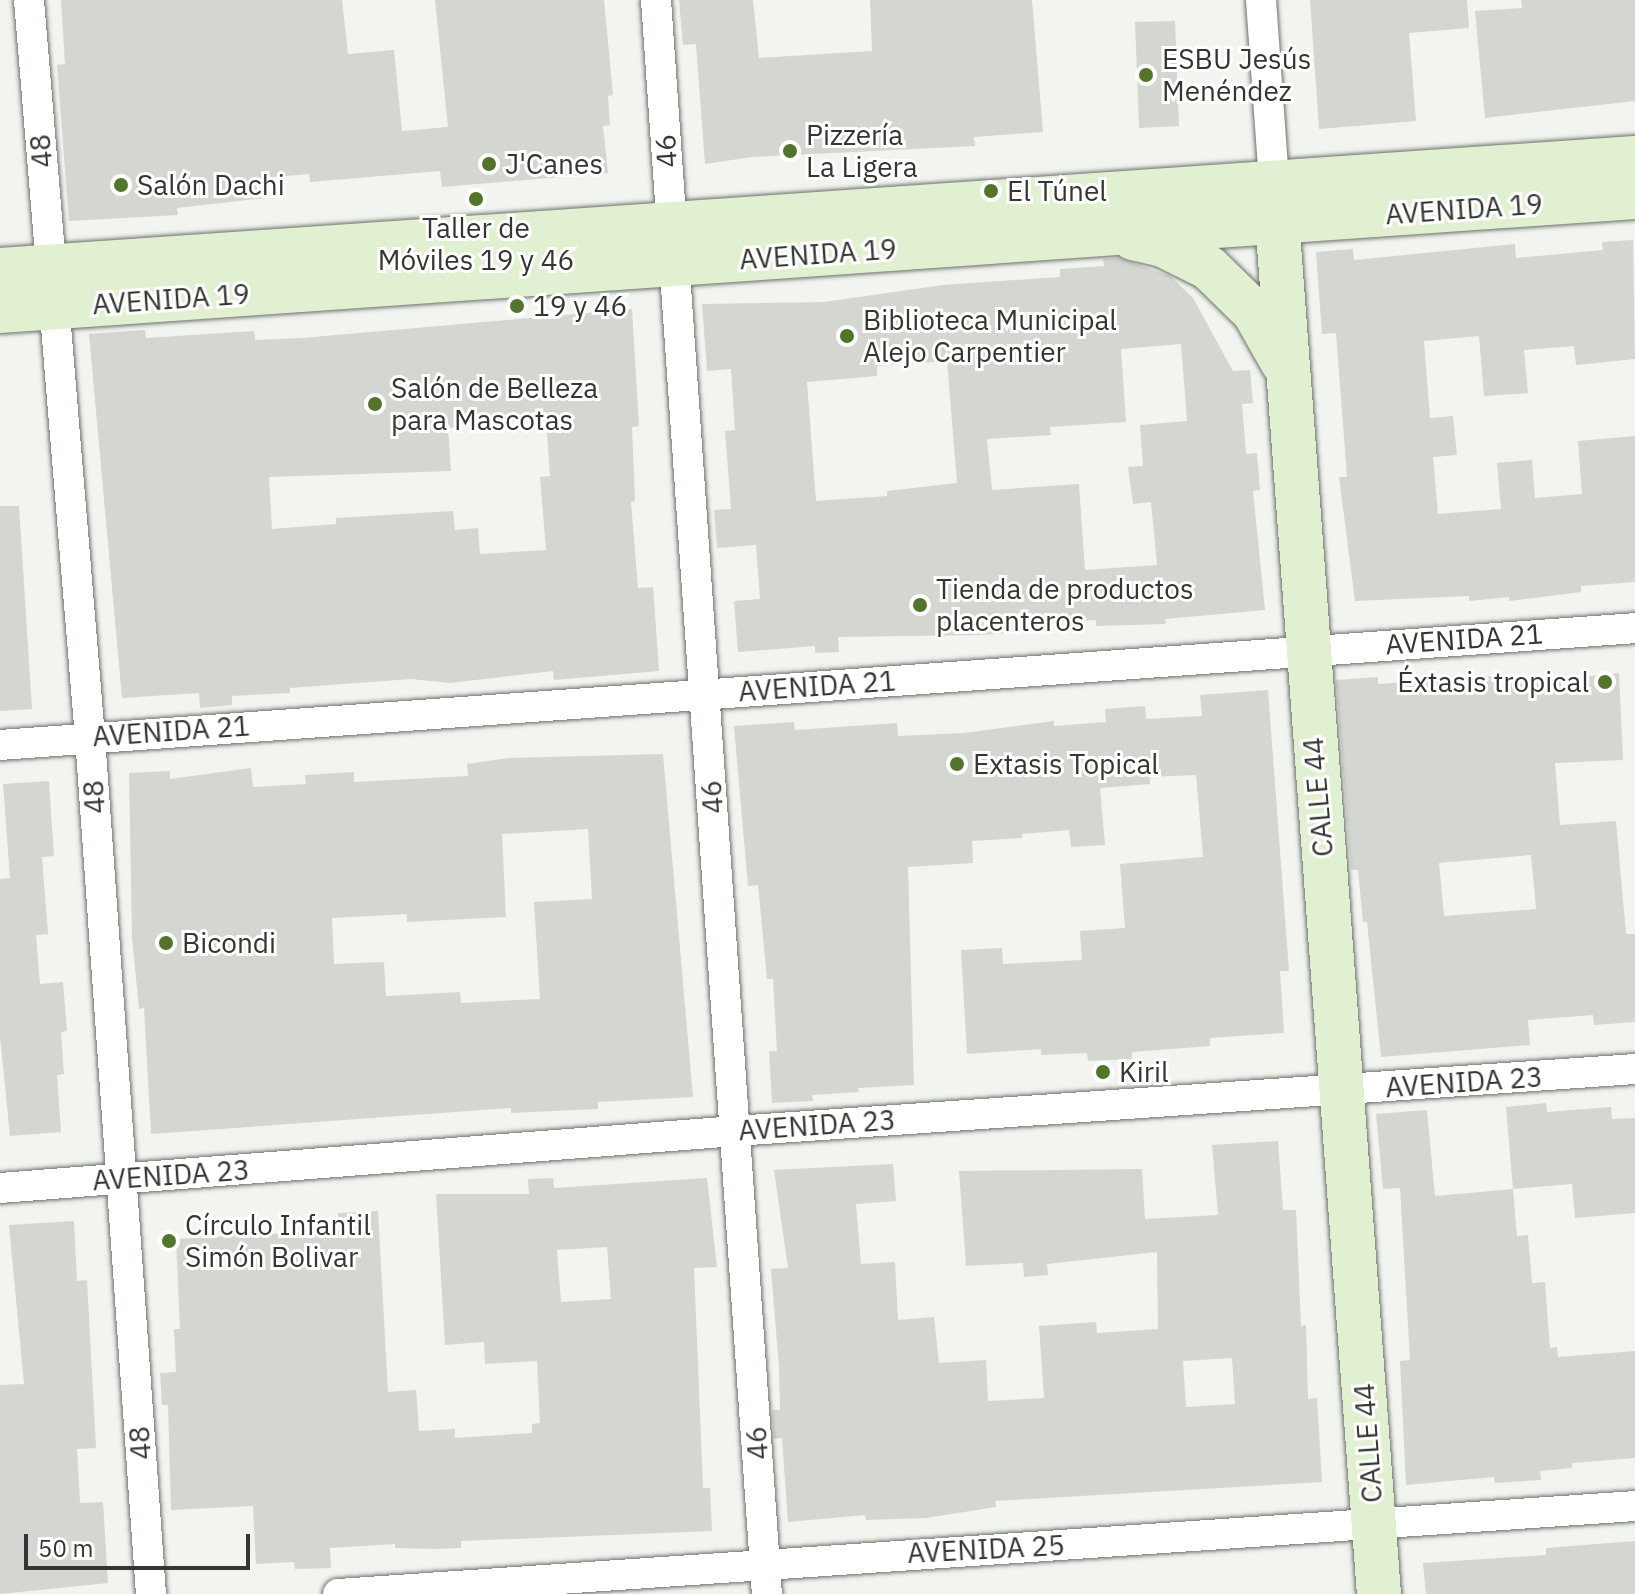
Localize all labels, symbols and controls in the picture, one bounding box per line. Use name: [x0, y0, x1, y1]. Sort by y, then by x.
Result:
place label: ESBU Jesús Menéndez: [1162, 42, 1311, 108]
marker: ESBU Jesús Menéndez: [1137, 66, 1155, 84]
place label: Pizzería La Ligera: [806, 118, 918, 184]
street label: 48: [23, 133, 59, 169]
street label: 46: [648, 133, 684, 169]
marker: Pizzería La Ligera: [781, 142, 799, 160]
place label: J'Canes: [505, 147, 603, 181]
marker: J'Canes: [480, 155, 498, 173]
place label: Salón Dachi: [137, 168, 285, 202]
place label: El Túnel: [1007, 174, 1107, 208]
marker: Salón Dachi: [112, 176, 130, 194]
marker: El Túnel: [982, 182, 1000, 200]
street label: AVENIDA 19: [1384, 187, 1544, 231]
marker: Taller de Móviles 19 y 46: [467, 190, 485, 208]
place label: Taller de Móviles 19 y 46: [378, 211, 574, 277]
street label: AVENIDA 19: [738, 232, 898, 276]
street label: AVENIDA 19: [91, 277, 251, 321]
place label: 19 y 46: [533, 289, 627, 323]
marker: 19 y 46: [508, 297, 526, 315]
place label: Biblioteca Municipal Alejo Carpentier: [863, 303, 1117, 369]
marker: Biblioteca Municipal Alejo Carpentier: [838, 327, 856, 345]
place label: Salón de Belleza para Mascotas: [391, 371, 598, 437]
marker: Salón de Belleza para Mascotas: [366, 395, 384, 413]
place label: Tienda de productos placenteros: [936, 572, 1194, 638]
marker: Tienda de productos placenteros: [911, 596, 929, 614]
street label: AVENIDA 21: [1384, 617, 1544, 661]
street label: AVENIDA 21: [737, 664, 897, 708]
place label: Éxtasis tropical: [1397, 665, 1589, 699]
marker: Éxtasis tropical: [1596, 673, 1614, 691]
street label: AVENIDA 21: [91, 709, 251, 753]
street label: CALLE 44: [1296, 736, 1340, 858]
place label: Extasis Topical: [973, 747, 1159, 781]
marker: Extasis Topical: [948, 755, 966, 773]
street label: 48: [76, 779, 112, 815]
street label: 46: [694, 779, 730, 815]
place label: Bicondi: [182, 926, 276, 960]
marker: Bicondi: [157, 934, 175, 952]
place label: Kiril: [1119, 1055, 1169, 1089]
street label: AVENIDA 23: [1384, 1060, 1544, 1104]
marker: Kiril: [1094, 1063, 1112, 1081]
street label: AVENIDA 23: [737, 1103, 897, 1147]
street label: AVENIDA 23: [91, 1153, 251, 1197]
place label: Círculo Infantil Simón Bolivar: [185, 1208, 371, 1274]
marker: Círculo Infantil Simón Bolivar: [160, 1232, 178, 1250]
street label: CALLE 44: [1347, 1382, 1389, 1504]
street label: 48: [122, 1425, 158, 1461]
street label: 46: [739, 1425, 775, 1461]
scale bar: [28, 1518, 254, 1568]
street label: AVENIDA 25: [906, 1528, 1066, 1570]
text: 50 m: [38, 1532, 93, 1564]

